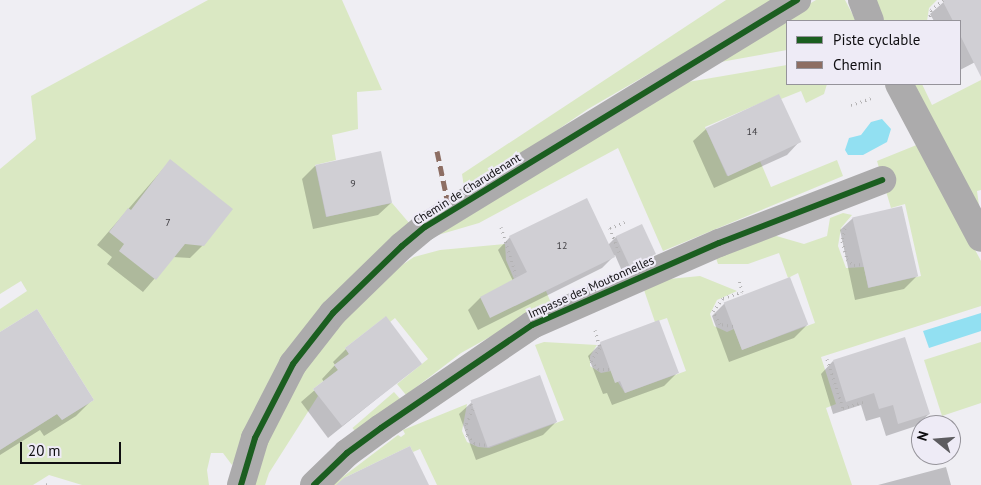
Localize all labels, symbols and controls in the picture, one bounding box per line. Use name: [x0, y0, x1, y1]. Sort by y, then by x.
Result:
legend: [786, 20, 961, 85]
text: Piste cyclable: [833, 30, 920, 49]
text: Chemin: [833, 55, 882, 74]
house number: 14: [747, 126, 757, 138]
street label: Chemin de Charudenant: [411, 150, 523, 228]
house number: 9: [350, 178, 356, 190]
house number: 7: [165, 217, 171, 229]
house number: 12: [557, 240, 567, 252]
street label: Impasse des Moutonnelles: [526, 253, 656, 321]
north arrow: [911, 415, 961, 465]
text: N: [913, 429, 933, 443]
scale bar: [22, 432, 124, 464]
text: 20 m: [28, 441, 61, 460]

